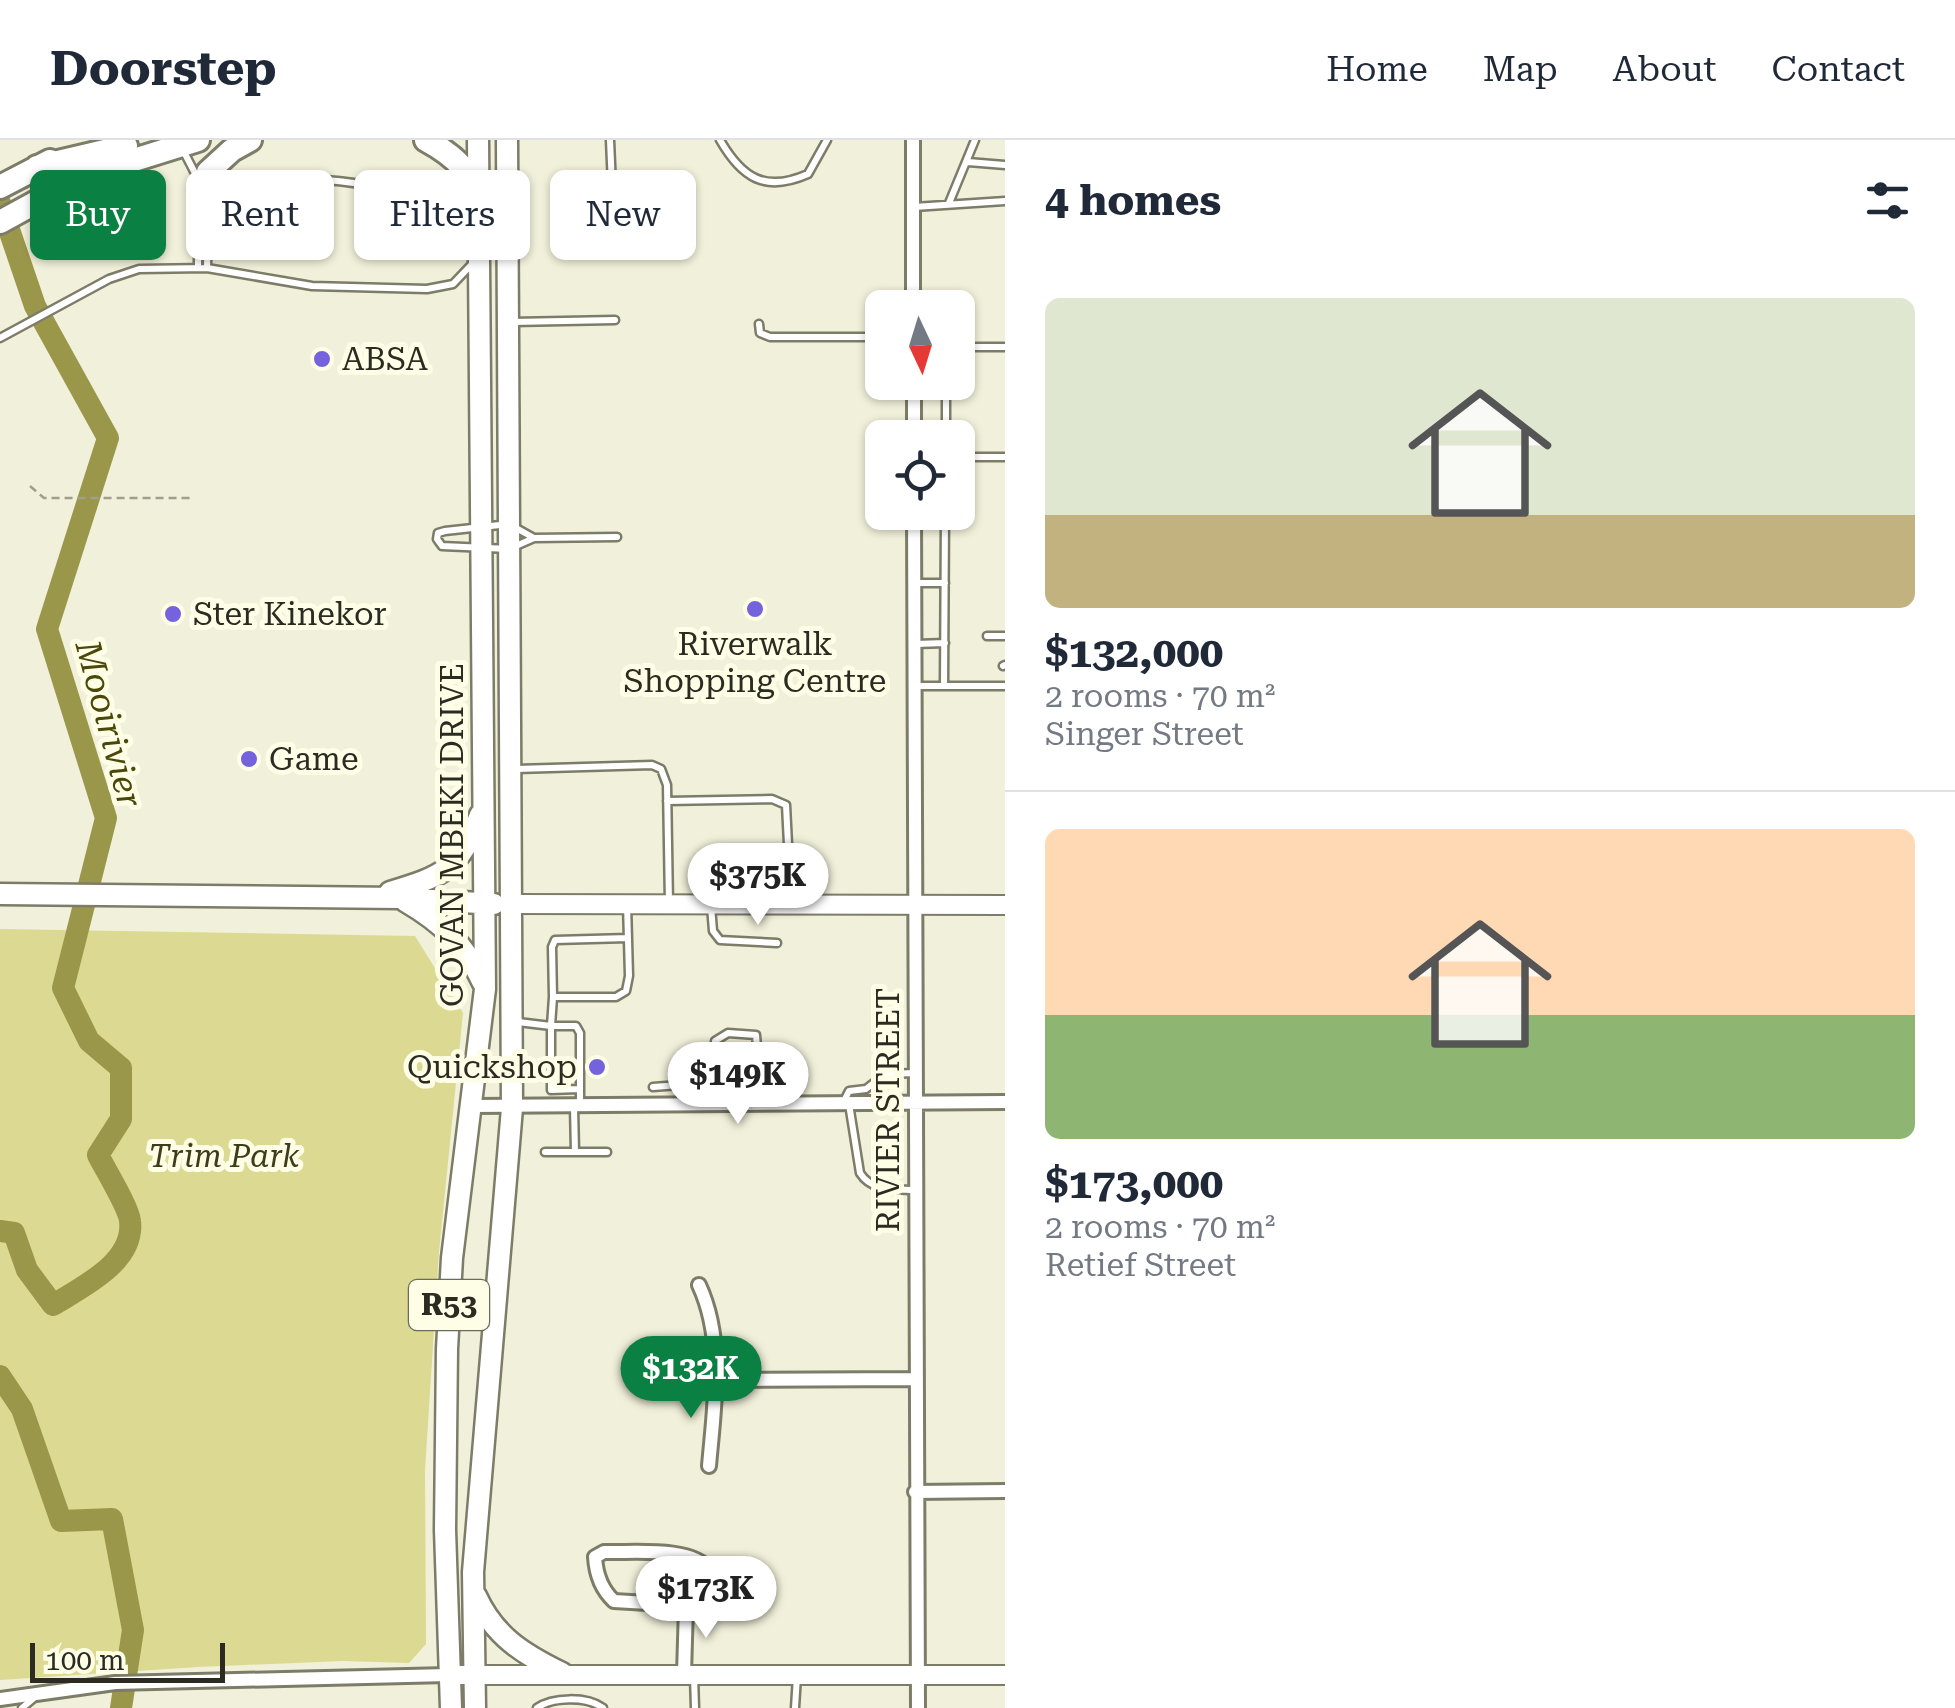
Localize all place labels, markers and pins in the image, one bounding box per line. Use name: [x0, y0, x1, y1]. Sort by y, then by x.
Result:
place label: ABSA: [342, 340, 429, 378]
marker: ABSA: [311, 348, 333, 370]
place label: Ster Kinekor: [193, 595, 387, 633]
marker: Riverwalk Shopping Centre: [744, 598, 766, 620]
marker: Ster Kinekor: [162, 603, 184, 625]
place label: Riverwalk Shopping Centre: [624, 625, 886, 700]
place label: Game: [269, 740, 358, 778]
marker: Game: [238, 748, 260, 770]
pin: $375K: [688, 843, 828, 928]
pin: $149K: [668, 1042, 808, 1127]
place label: Quickshop: [407, 1048, 577, 1086]
marker: Quickshop: [586, 1056, 608, 1078]
pin: $132K: [621, 1336, 761, 1421]
pin: $173K: [636, 1556, 776, 1641]

